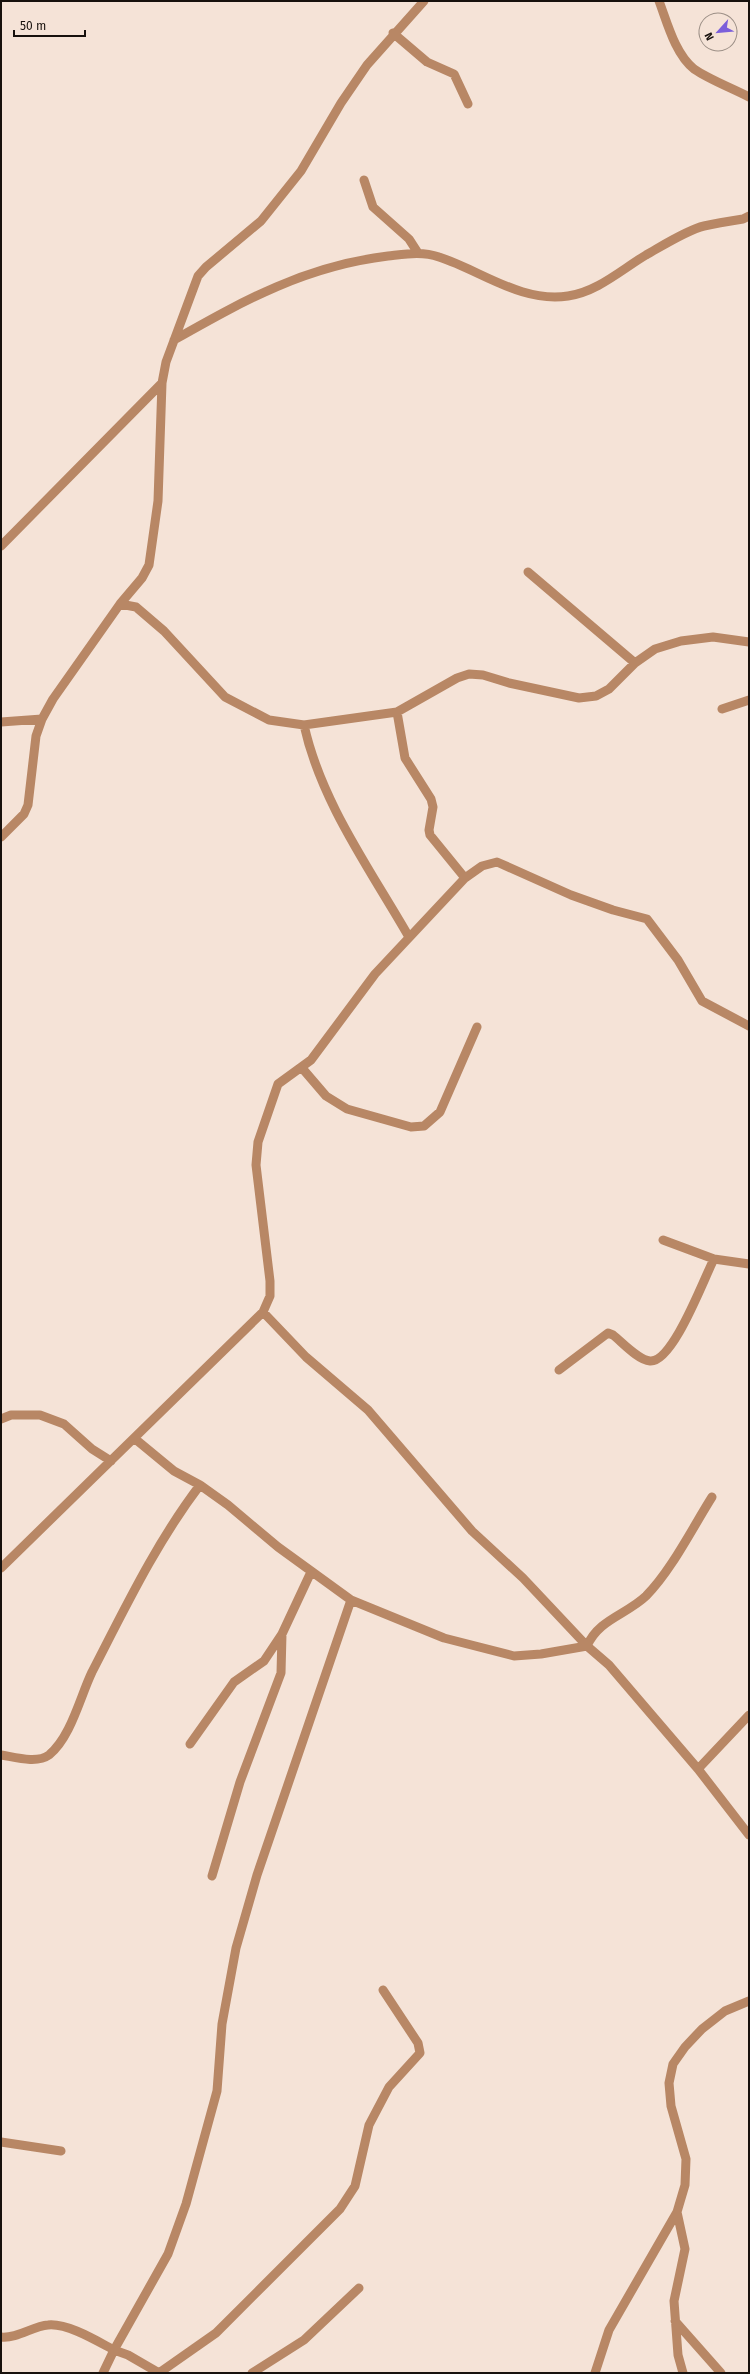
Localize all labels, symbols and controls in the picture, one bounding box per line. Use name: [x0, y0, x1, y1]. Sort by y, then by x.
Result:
scale bar: [14, 12, 85, 38]
north arrow: [698, 12, 738, 52]
text: 50 m: [20, 19, 46, 33]
text: N: [702, 30, 717, 43]

